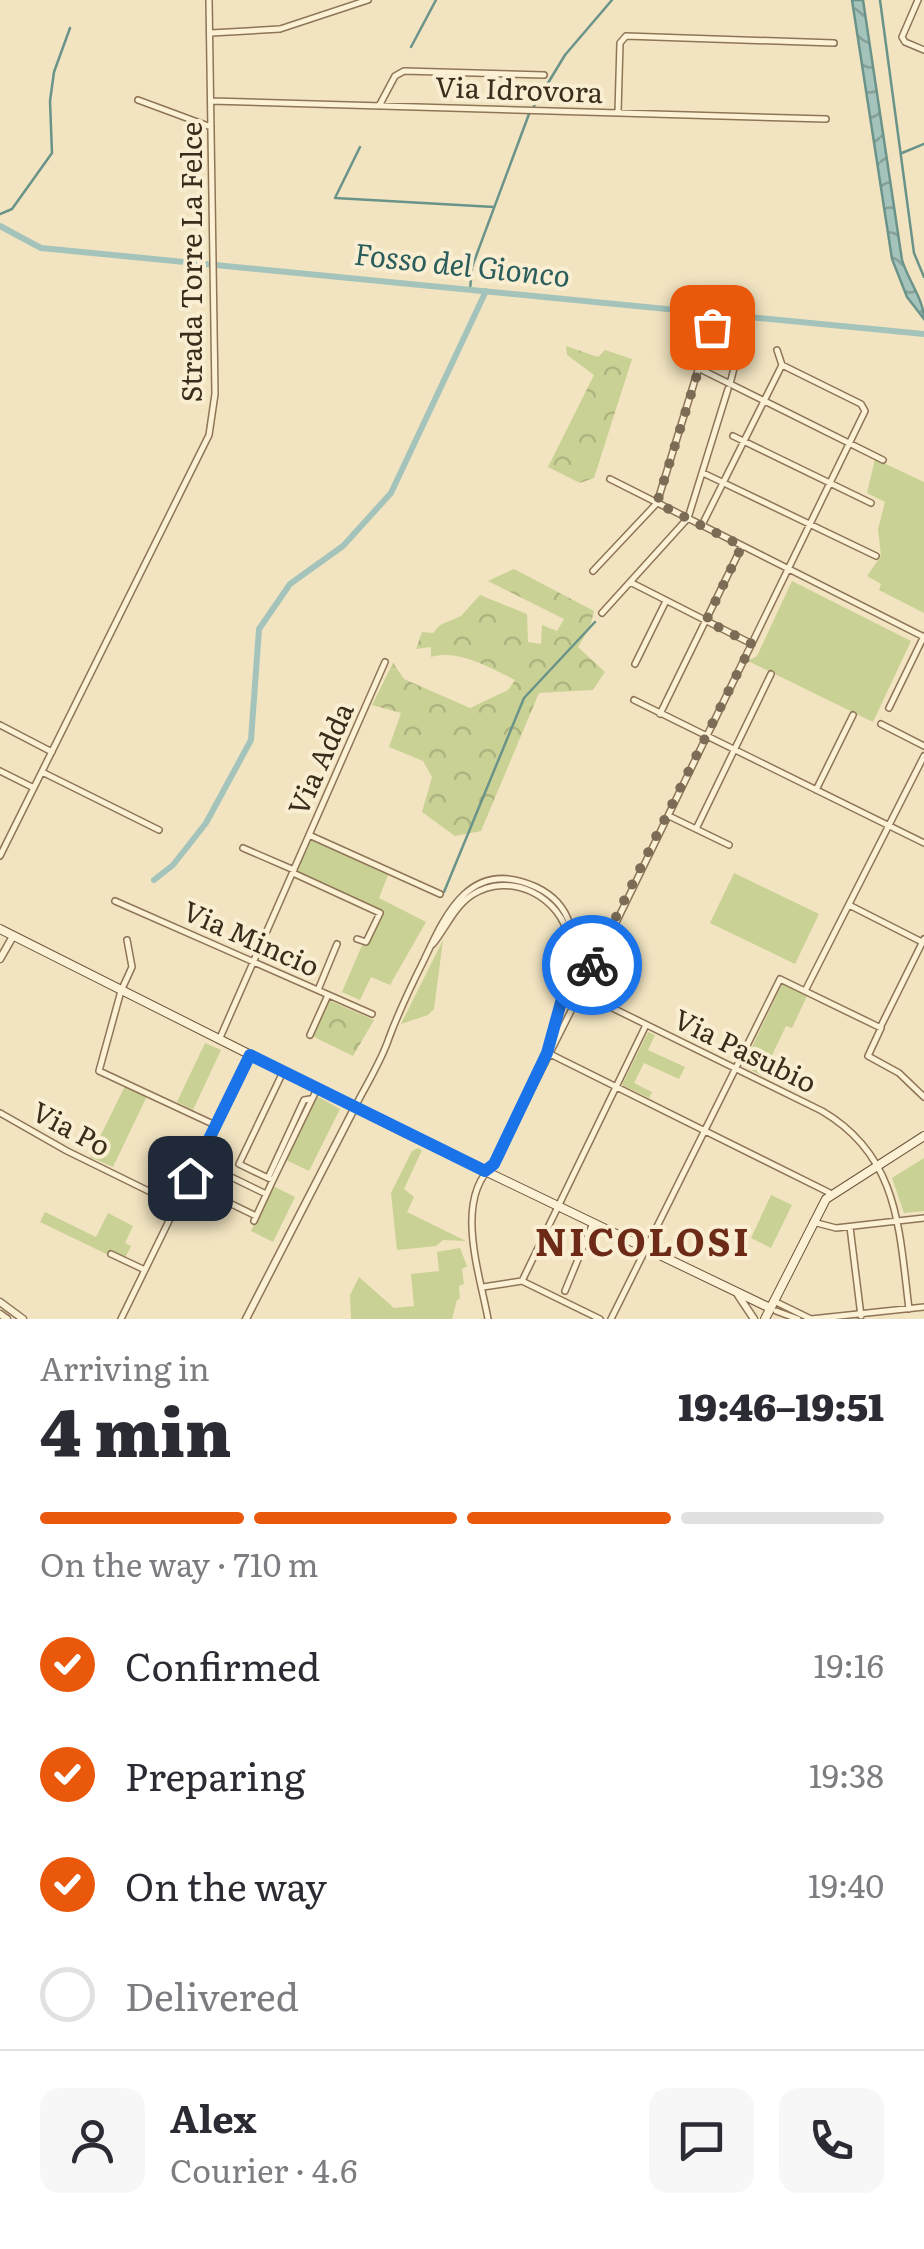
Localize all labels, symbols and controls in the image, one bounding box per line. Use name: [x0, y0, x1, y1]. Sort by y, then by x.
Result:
street label: Via Idrovora: [435, 64, 604, 112]
street label: Strada Torre La Felce: [169, 122, 211, 402]
water label: Fosso del Gionco: [352, 230, 572, 296]
pin: [670, 285, 755, 370]
icon: bag: [685, 300, 740, 355]
street label: Via Adda: [276, 695, 363, 821]
street label: Via Mincio: [177, 888, 327, 986]
courier: [542, 915, 642, 1015]
icon: bike: [565, 938, 620, 993]
street label: Via Pasubio: [667, 996, 824, 1102]
street label: Via Po: [25, 1089, 119, 1165]
pin: [148, 1136, 233, 1221]
icon: home: [163, 1151, 218, 1206]
district label: NICOLOSI: [535, 1211, 751, 1268]
text: Arriving in: [40, 1343, 210, 1391]
text: 19:46–19:51: [678, 1376, 884, 1433]
text: 4 min: [40, 1380, 231, 1477]
text: On the way · 710 m: [40, 1539, 319, 1587]
text: Confirmed: [125, 1636, 320, 1693]
icon: check: [40, 1637, 95, 1692]
text: 19:16: [813, 1640, 884, 1688]
text: Preparing: [125, 1746, 305, 1803]
icon: check: [40, 1747, 95, 1802]
text: 19:38: [809, 1750, 884, 1798]
text: On the way: [125, 1856, 327, 1913]
icon: check: [40, 1857, 95, 1912]
text: 19:40: [808, 1860, 884, 1908]
text: Delivered: [125, 1966, 299, 2023]
button: person: [40, 2088, 145, 2193]
text: Alex: [170, 2088, 256, 2145]
button: chat: [649, 2088, 754, 2193]
button: phone: [779, 2088, 884, 2193]
text: Courier · 4.6: [170, 2145, 357, 2193]

